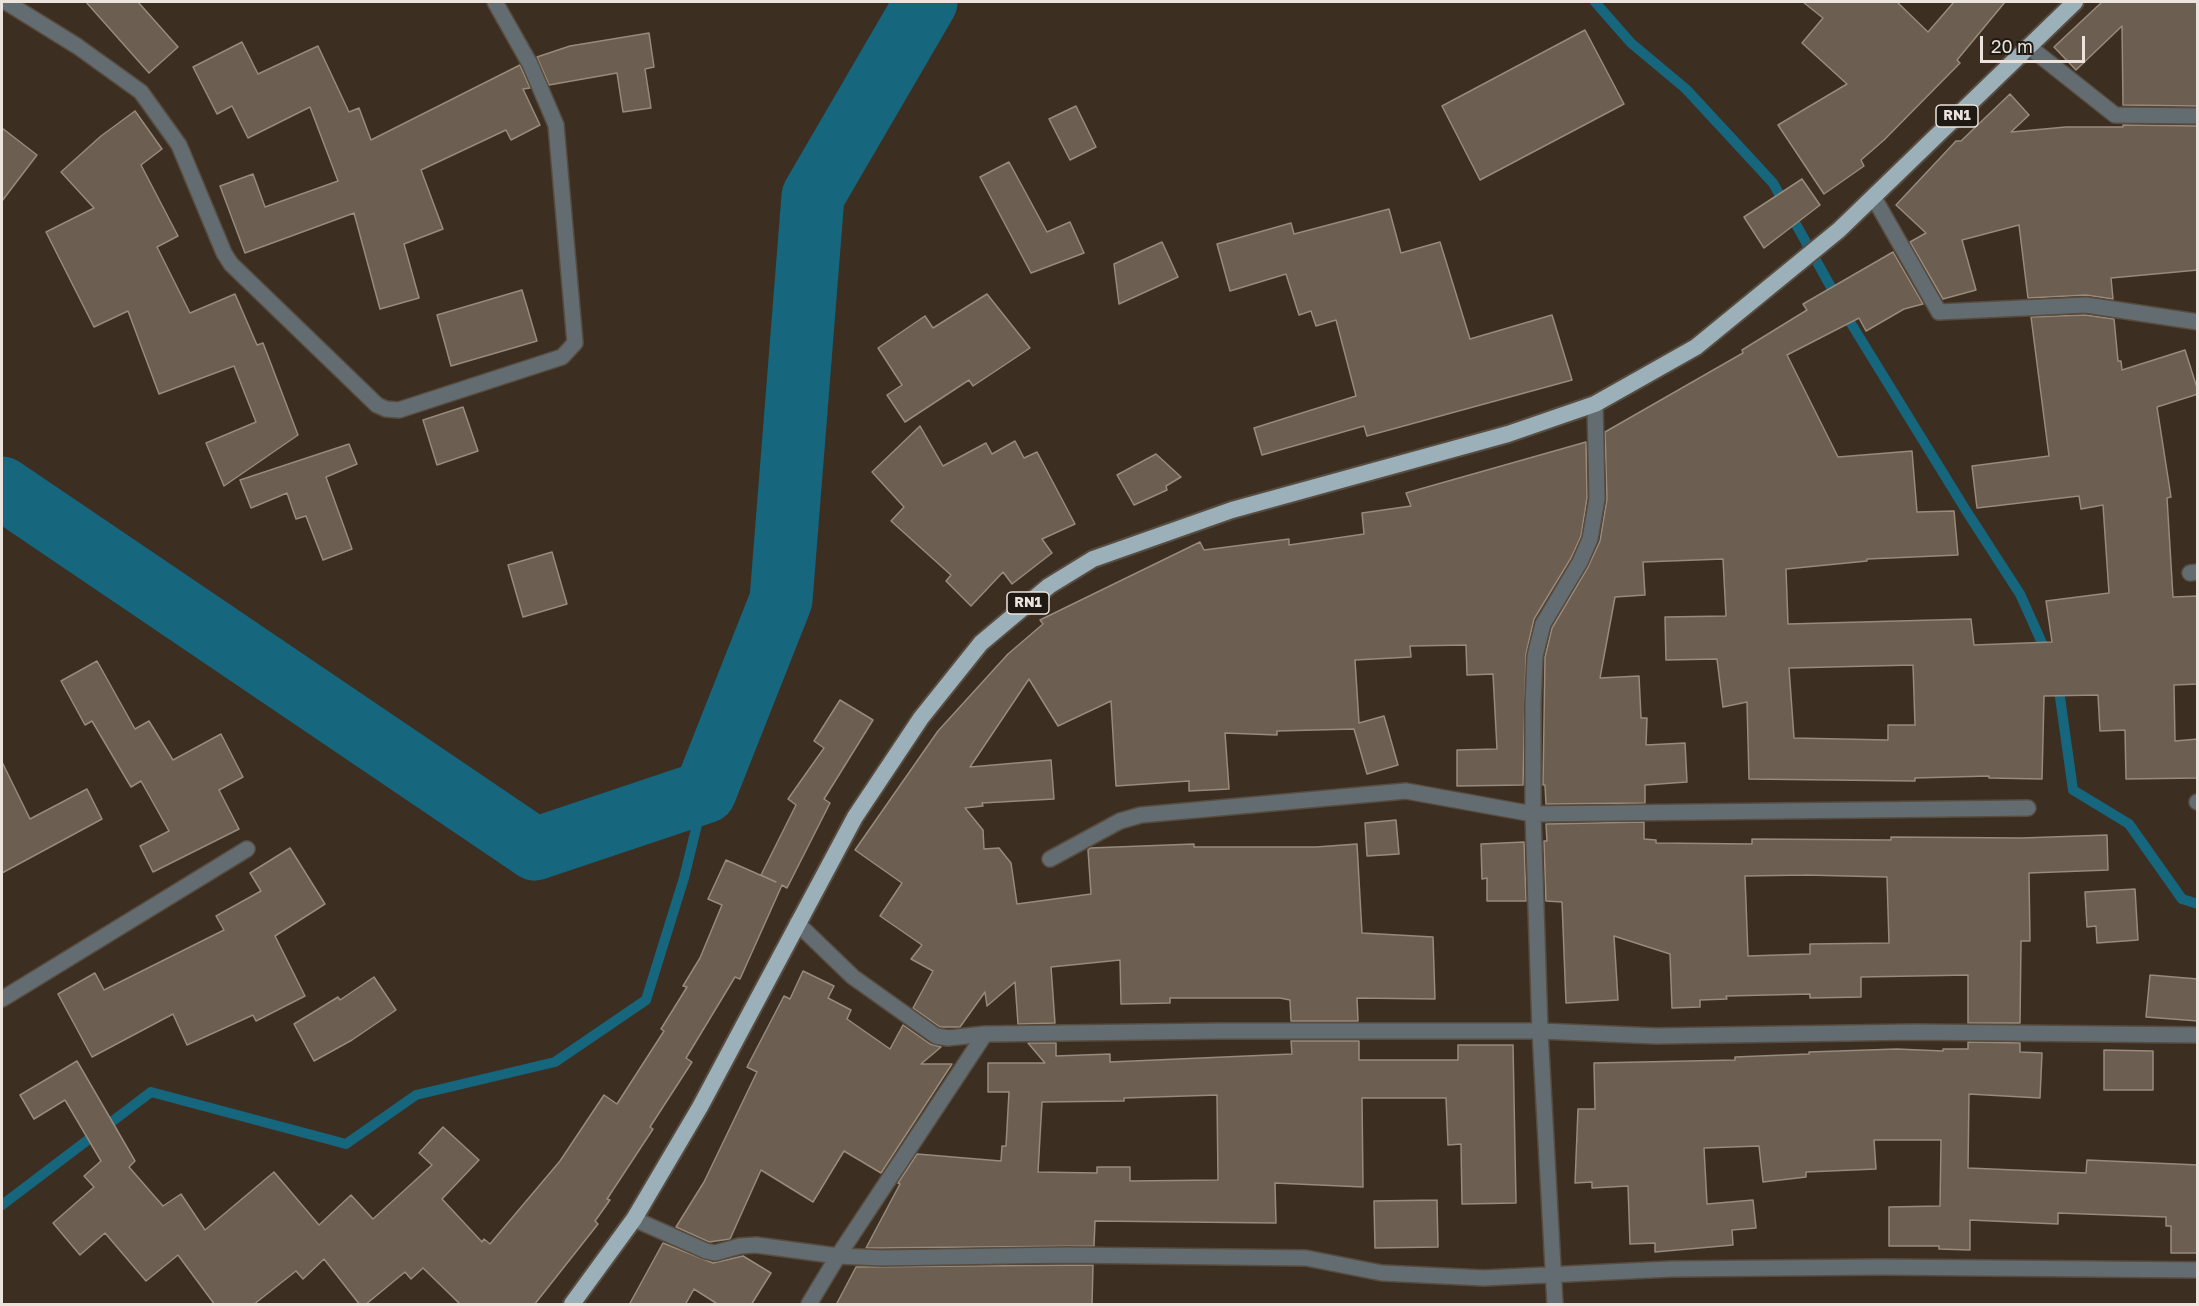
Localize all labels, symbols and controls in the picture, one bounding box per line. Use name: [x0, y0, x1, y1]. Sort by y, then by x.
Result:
scale bar: [1983, 24, 2088, 62]
text: 20 m: [1991, 35, 2033, 57]
road number: RN1: [1936, 105, 1978, 127]
road number: RN1: [1007, 592, 1049, 614]

